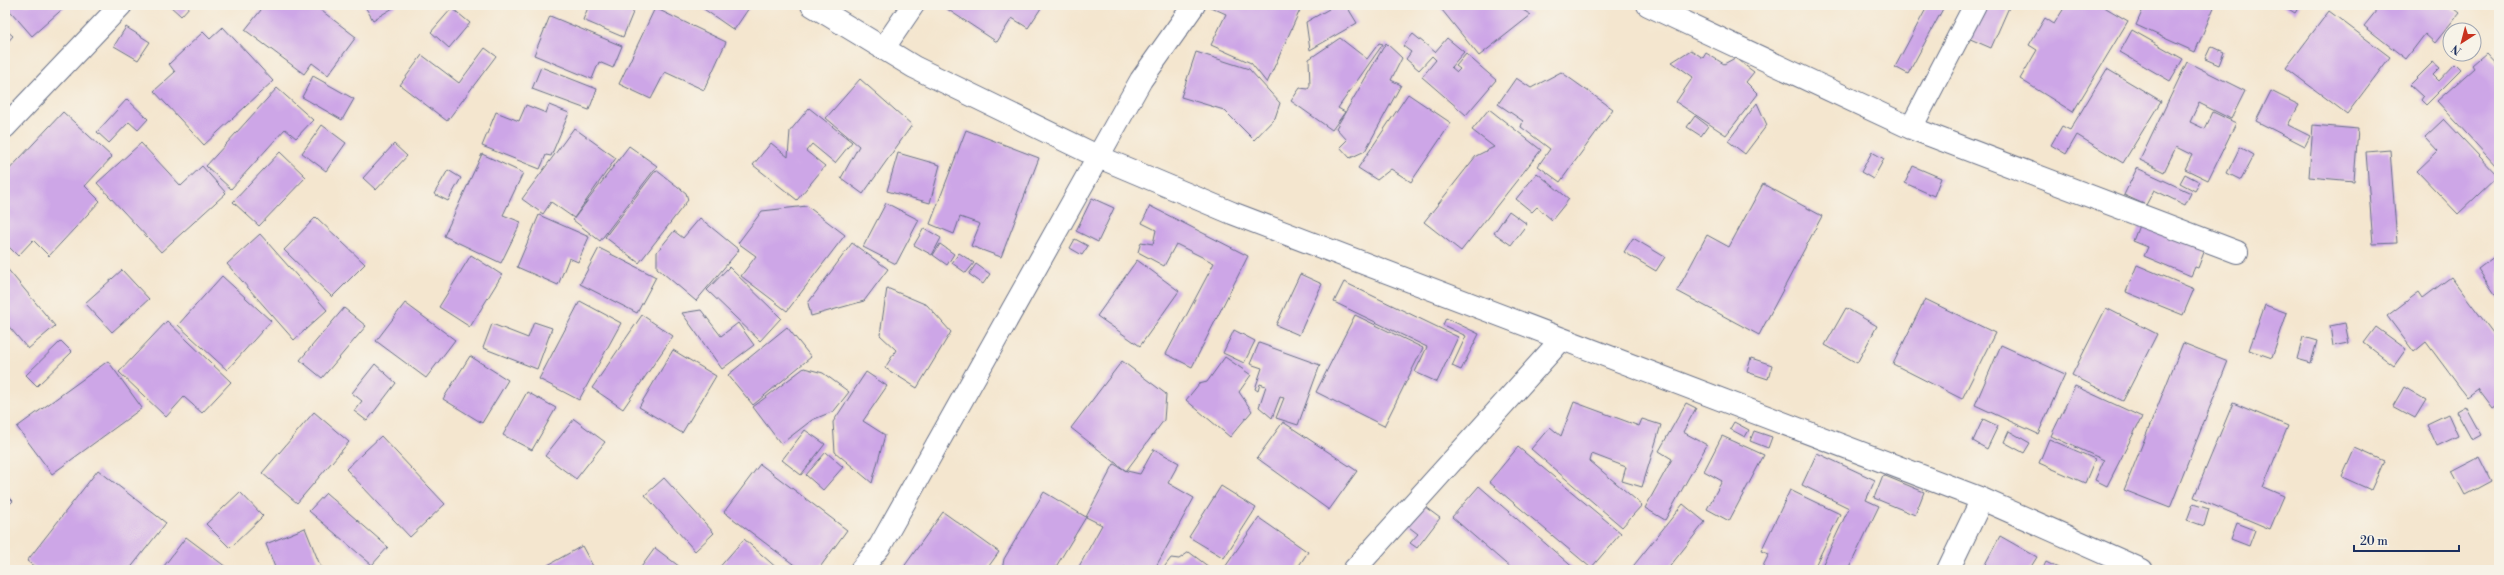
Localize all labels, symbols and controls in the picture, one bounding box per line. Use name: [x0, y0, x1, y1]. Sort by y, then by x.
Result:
north arrow: [2442, 22, 2482, 62]
text: N: [2449, 41, 2464, 58]
scale bar: [2354, 527, 2459, 553]
text: 20 m: [2360, 534, 2388, 549]

